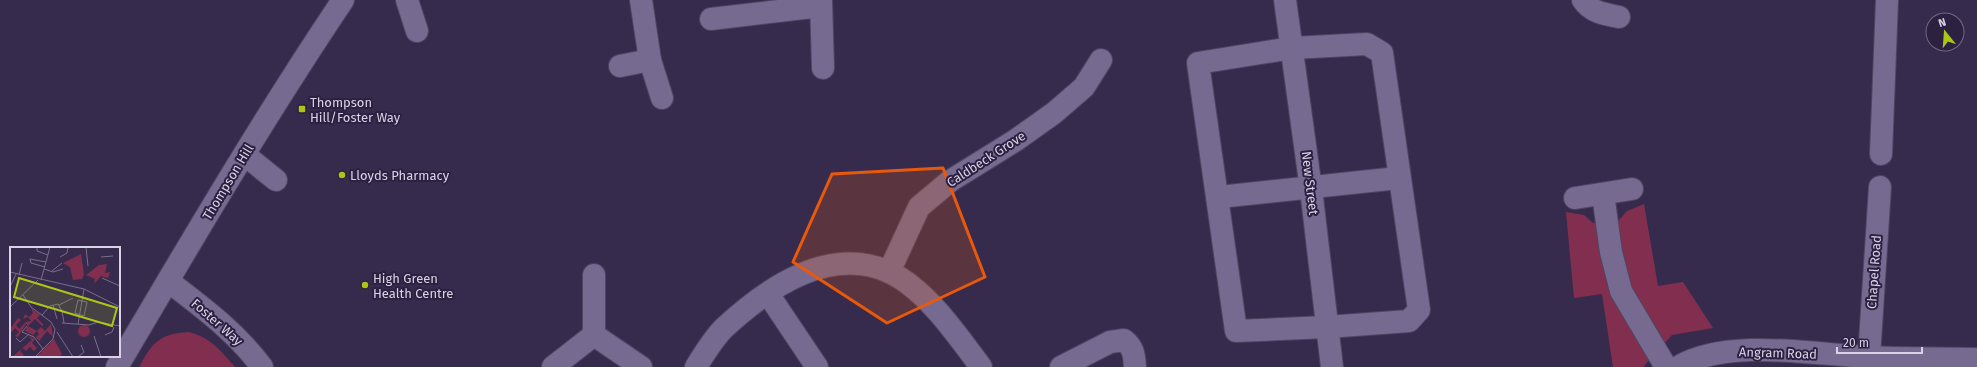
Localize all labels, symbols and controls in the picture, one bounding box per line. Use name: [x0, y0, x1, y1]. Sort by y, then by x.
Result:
north arrow: [1925, 12, 1965, 52]
text: N: [1937, 16, 1948, 30]
place label: Thompson Hill/Foster Way: [310, 95, 401, 125]
marker: Thompson Hill/Foster Way: [297, 104, 307, 114]
street label: Caldbeck Grove: [944, 128, 1028, 190]
street label: Thompson Hill: [200, 141, 257, 223]
street label: New Street: [1299, 150, 1321, 216]
place label: Lloyds Pharmacy: [350, 168, 450, 183]
marker: Lloyds Pharmacy: [337, 170, 347, 180]
street label: Chapel Road: [1864, 235, 1884, 309]
inset map: [10, 247, 120, 357]
place label: High Green Health Centre: [373, 271, 453, 301]
marker: High Green Health Centre: [360, 280, 370, 290]
street label: Foster Way: [188, 296, 246, 349]
scale bar: [1837, 329, 1922, 355]
text: 20 m: [1843, 336, 1869, 350]
street label: Angram Road: [1739, 344, 1817, 362]

